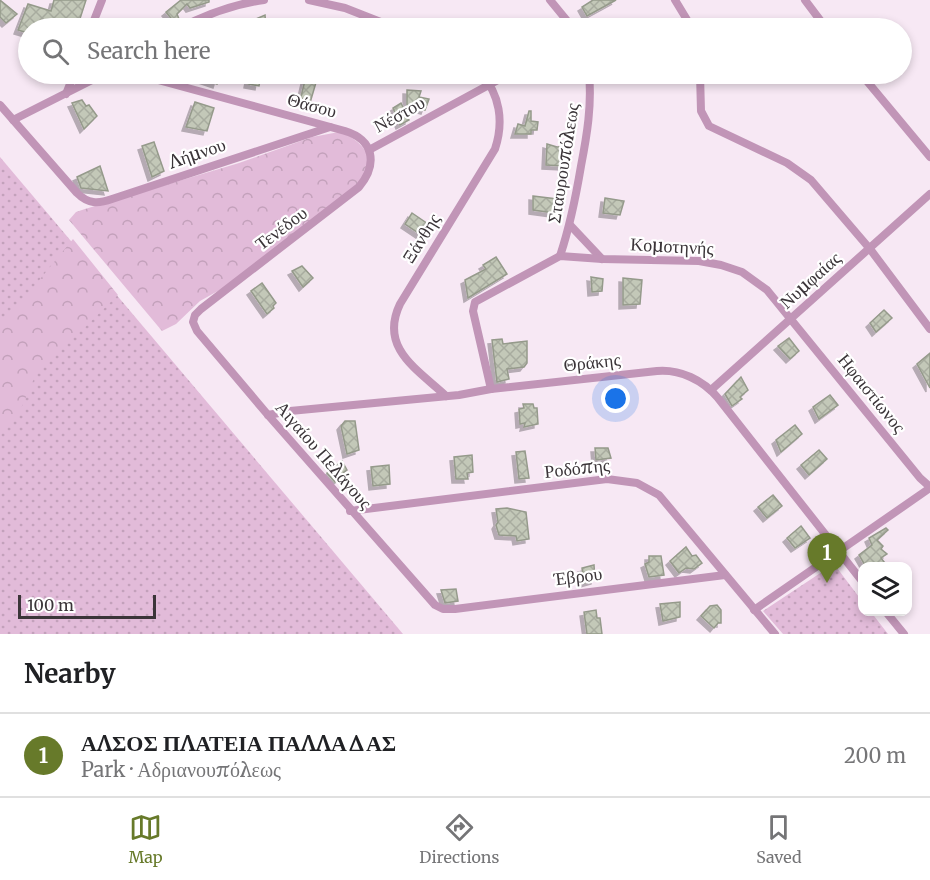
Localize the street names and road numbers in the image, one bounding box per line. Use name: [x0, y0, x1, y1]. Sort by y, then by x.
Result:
street label: Θάσου: [285, 87, 339, 123]
street label: Νέστου: [369, 90, 429, 137]
street label: Σταυρουπόλεως: [542, 101, 584, 225]
street label: Λήμνου: [165, 133, 229, 174]
street label: Τενέδου: [250, 201, 312, 255]
street label: Ξάνθης: [397, 209, 445, 267]
street label: Κομοτηνής: [630, 232, 714, 260]
street label: Νυμφαίας: [775, 247, 845, 313]
street label: Θράκης: [562, 348, 622, 376]
street label: Ηφαιστίωνος: [833, 349, 911, 437]
street label: Αιγαίου Πελάγους: [271, 396, 377, 514]
street label: Ροδόπης: [543, 453, 611, 483]
street label: Έβρου: [552, 562, 604, 590]

